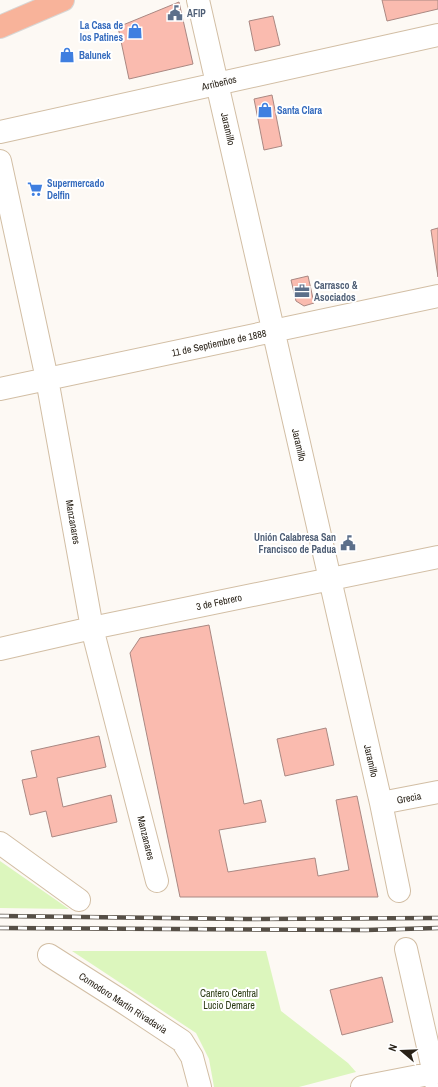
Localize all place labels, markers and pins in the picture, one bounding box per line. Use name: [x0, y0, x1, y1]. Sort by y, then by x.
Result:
public building icon: AFIP: [166, 4, 184, 22]
place label: AFIP: [187, 7, 206, 20]
place label: La Casa de los Patines: [80, 19, 123, 44]
shop icon: La Casa de los Patines: [126, 22, 144, 40]
shop icon: Balunek: [58, 46, 76, 64]
place label: Balunek: [79, 49, 111, 62]
shop icon: Santa Clara: [256, 101, 274, 119]
place label: Santa Clara: [277, 104, 323, 117]
place label: Supermercado Delfin: [47, 177, 104, 202]
supermarket icon: Supermercado Delfin: [26, 180, 44, 198]
place label: Carrasco & Asociados: [314, 279, 358, 304]
office icon: Carrasco & Asociados: [293, 282, 311, 300]
place label: Unión Calabresa San Francisco de Padua: [254, 531, 336, 556]
public building icon: Unión Calabresa San Francisco de Padua: [339, 534, 357, 552]

